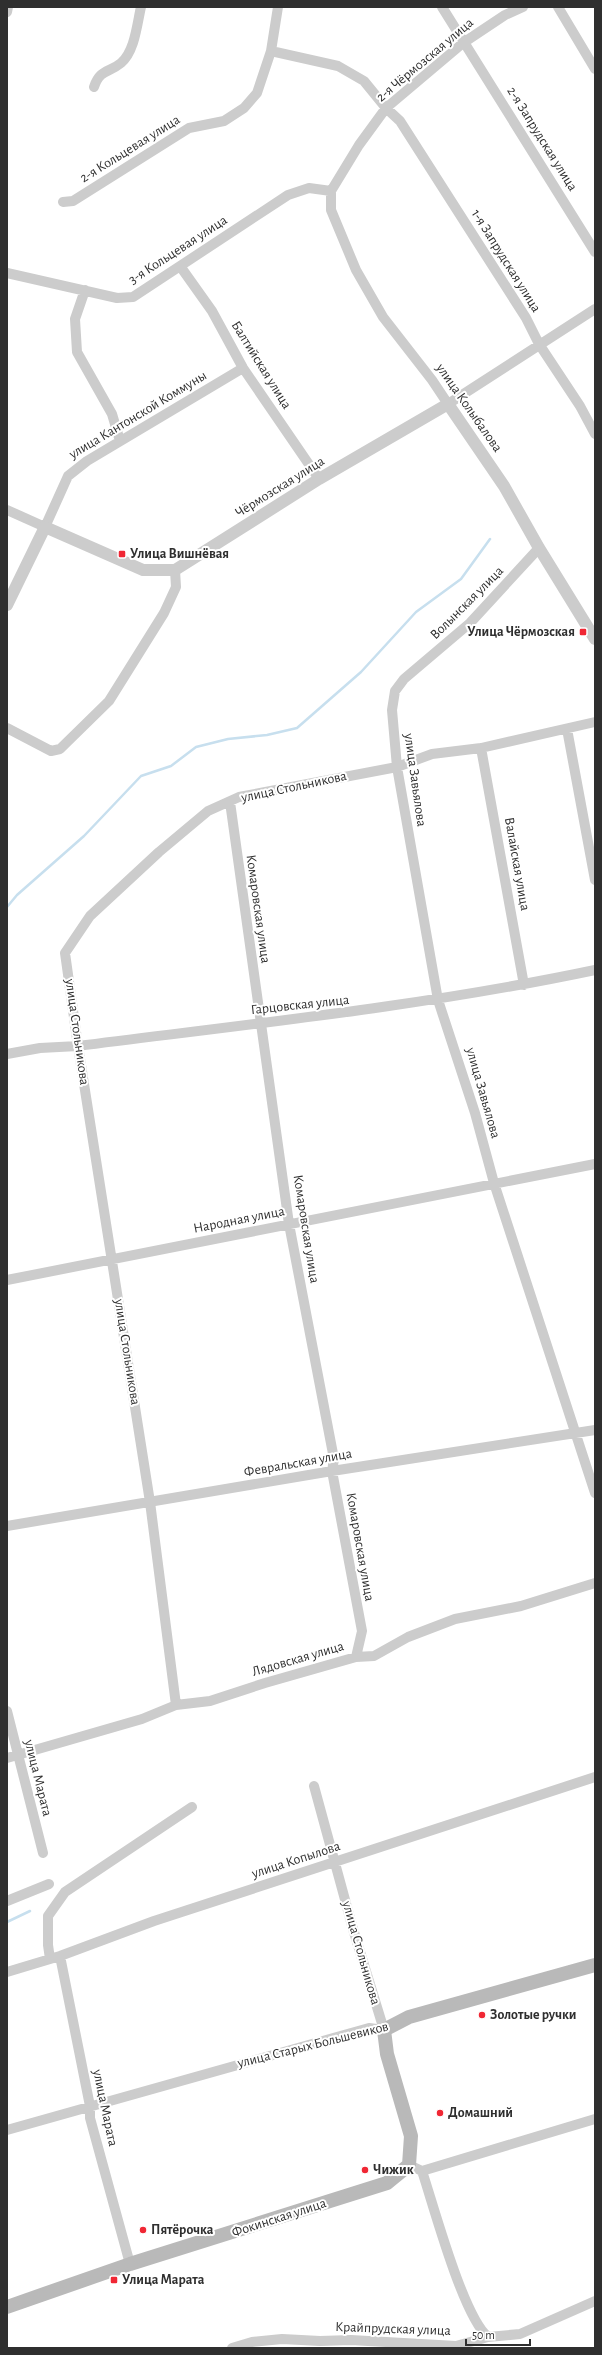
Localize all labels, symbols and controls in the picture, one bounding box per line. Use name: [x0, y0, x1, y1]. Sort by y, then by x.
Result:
street label: 2-я Чёрмозская улица: [374, 15, 477, 105]
street label: 2-я Запрудская улица: [504, 84, 580, 194]
street label: 2-я Кольцевая улица: [78, 112, 183, 185]
street label: 1-я Запрудская улица: [469, 207, 544, 315]
street label: 3-я Кольцевая улица: [126, 213, 230, 287]
street label: Балтийская улица: [228, 319, 294, 412]
street label: улица Колыбалова: [433, 360, 505, 455]
street label: улица Кантонской Коммуны: [66, 368, 209, 462]
street label: Чёрмозская улица: [233, 454, 328, 520]
place label: Улица Вишнёвая: [130, 547, 229, 561]
marker: Улица Вишнёвая: [117, 549, 127, 559]
street label: Волынская улица: [428, 563, 507, 642]
place label: Улица Чёрмозская: [467, 625, 575, 639]
marker: Улица Чёрмозская: [578, 627, 588, 637]
street label: улица Завьялова: [401, 732, 429, 828]
street label: улица Стольникова: [239, 769, 349, 805]
street label: Валайская улица: [502, 816, 532, 912]
street label: Комаровская улица: [243, 854, 273, 965]
street label: улица Стольникова: [62, 977, 91, 1087]
street label: Гарцовская улица: [250, 993, 351, 1017]
street label: улица Завьялова: [463, 1045, 503, 1141]
street label: Комаровская улица: [290, 1174, 322, 1285]
street label: Народная улица: [192, 1204, 286, 1236]
street label: улица Стольникова: [112, 1297, 142, 1407]
street label: Февральская улица: [243, 1447, 354, 1479]
street label: Комаровская улица: [344, 1492, 377, 1603]
street label: Лядовская улица: [250, 1639, 346, 1679]
street label: улица Марата: [22, 1737, 54, 1818]
street label: улица Копылова: [249, 1839, 342, 1881]
street label: улица Стольникова: [339, 1899, 383, 2007]
place label: Золотые ручки: [490, 2008, 577, 2022]
marker: Золотые ручки: [477, 2010, 487, 2020]
street label: улица Старых Большевиков: [235, 2019, 390, 2071]
street label: улица Марата: [90, 2067, 120, 2148]
place label: Домашний: [448, 2106, 513, 2120]
marker: Домашний: [435, 2108, 445, 2118]
place label: Чижик: [373, 2163, 414, 2177]
marker: Чижик: [360, 2165, 370, 2175]
street label: Фокинская улица: [230, 2196, 328, 2240]
place label: Пятёрочка: [151, 2223, 214, 2237]
marker: Пятёрочка: [138, 2225, 148, 2235]
place label: Улица Марата: [122, 2273, 205, 2287]
marker: Улица Марата: [109, 2275, 119, 2285]
street label: Крайпрудская улица: [335, 2320, 452, 2338]
scale bar: [466, 2321, 530, 2347]
text: 50 m: [472, 2329, 495, 2341]

